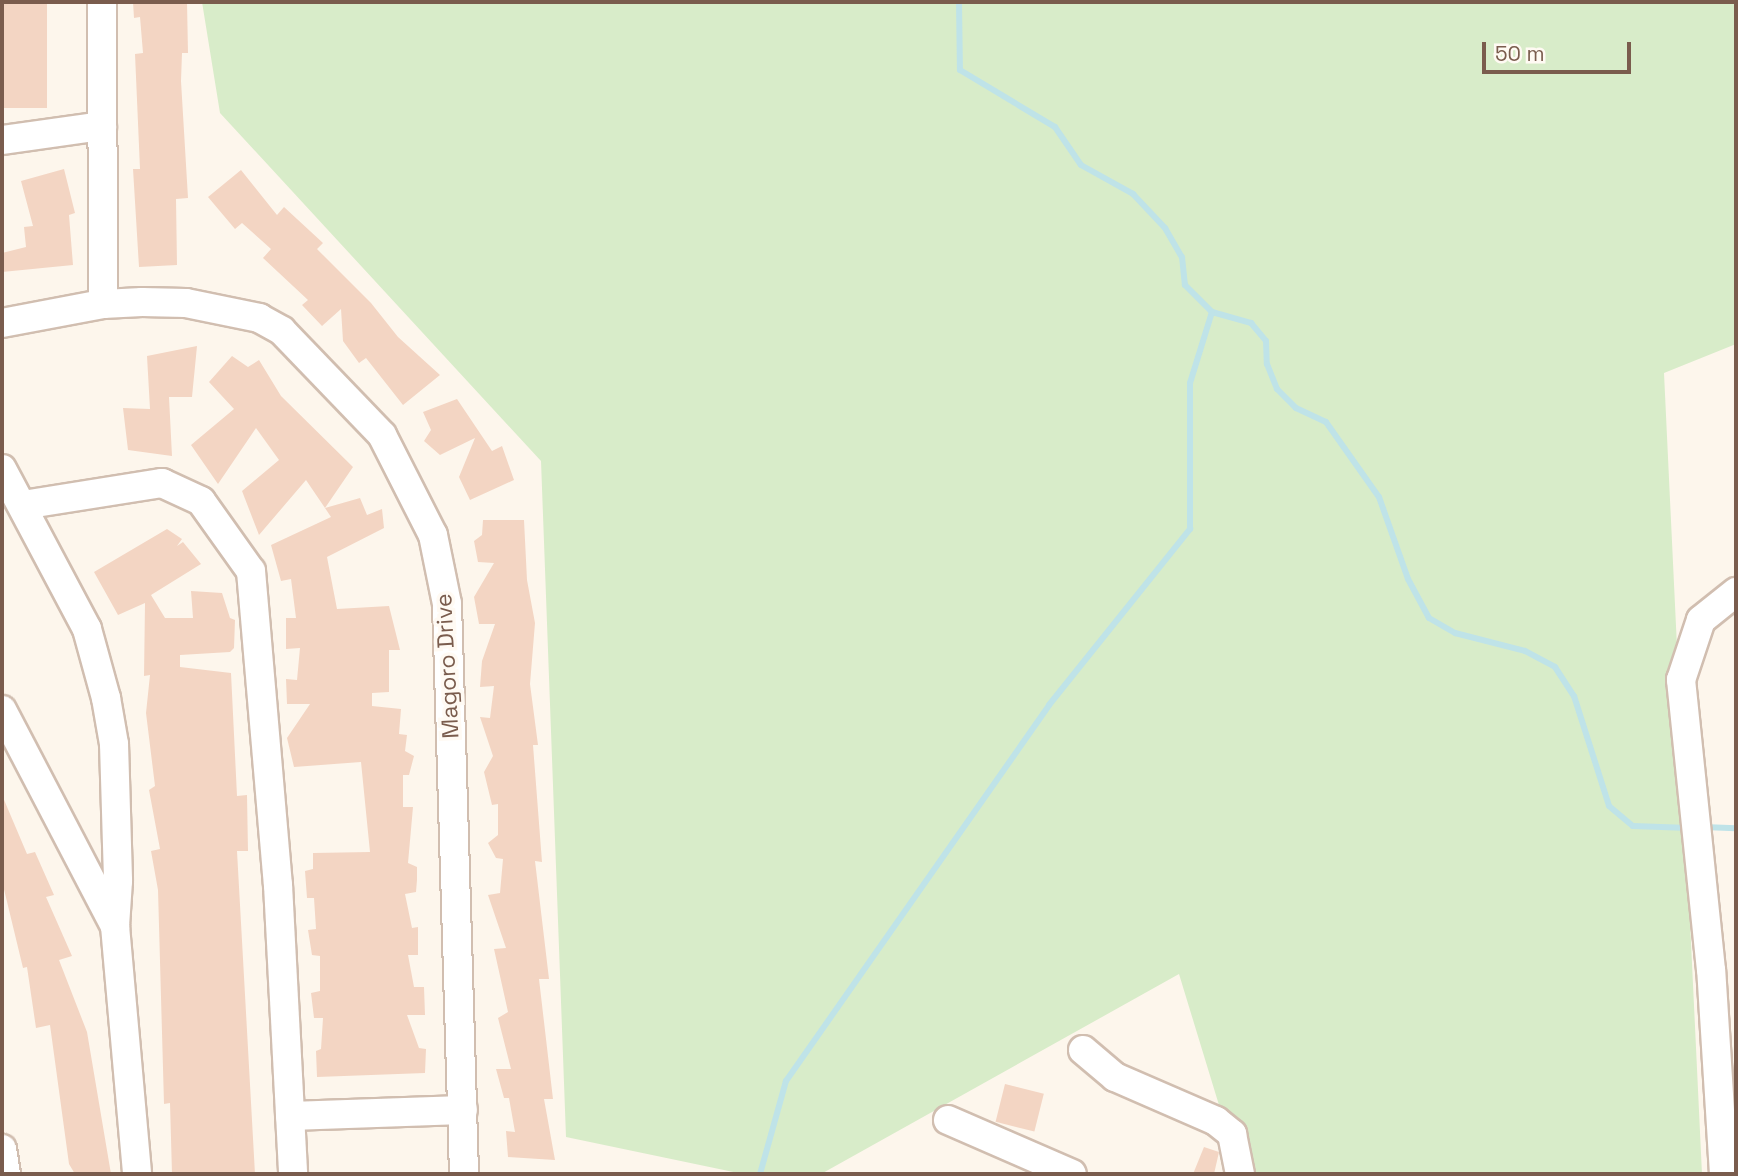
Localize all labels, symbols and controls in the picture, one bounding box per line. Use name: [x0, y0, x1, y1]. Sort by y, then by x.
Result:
scale bar: [1486, 28, 1635, 72]
text: 50 m: [1495, 40, 1545, 67]
street label: Magoro Drive: [429, 593, 465, 739]

